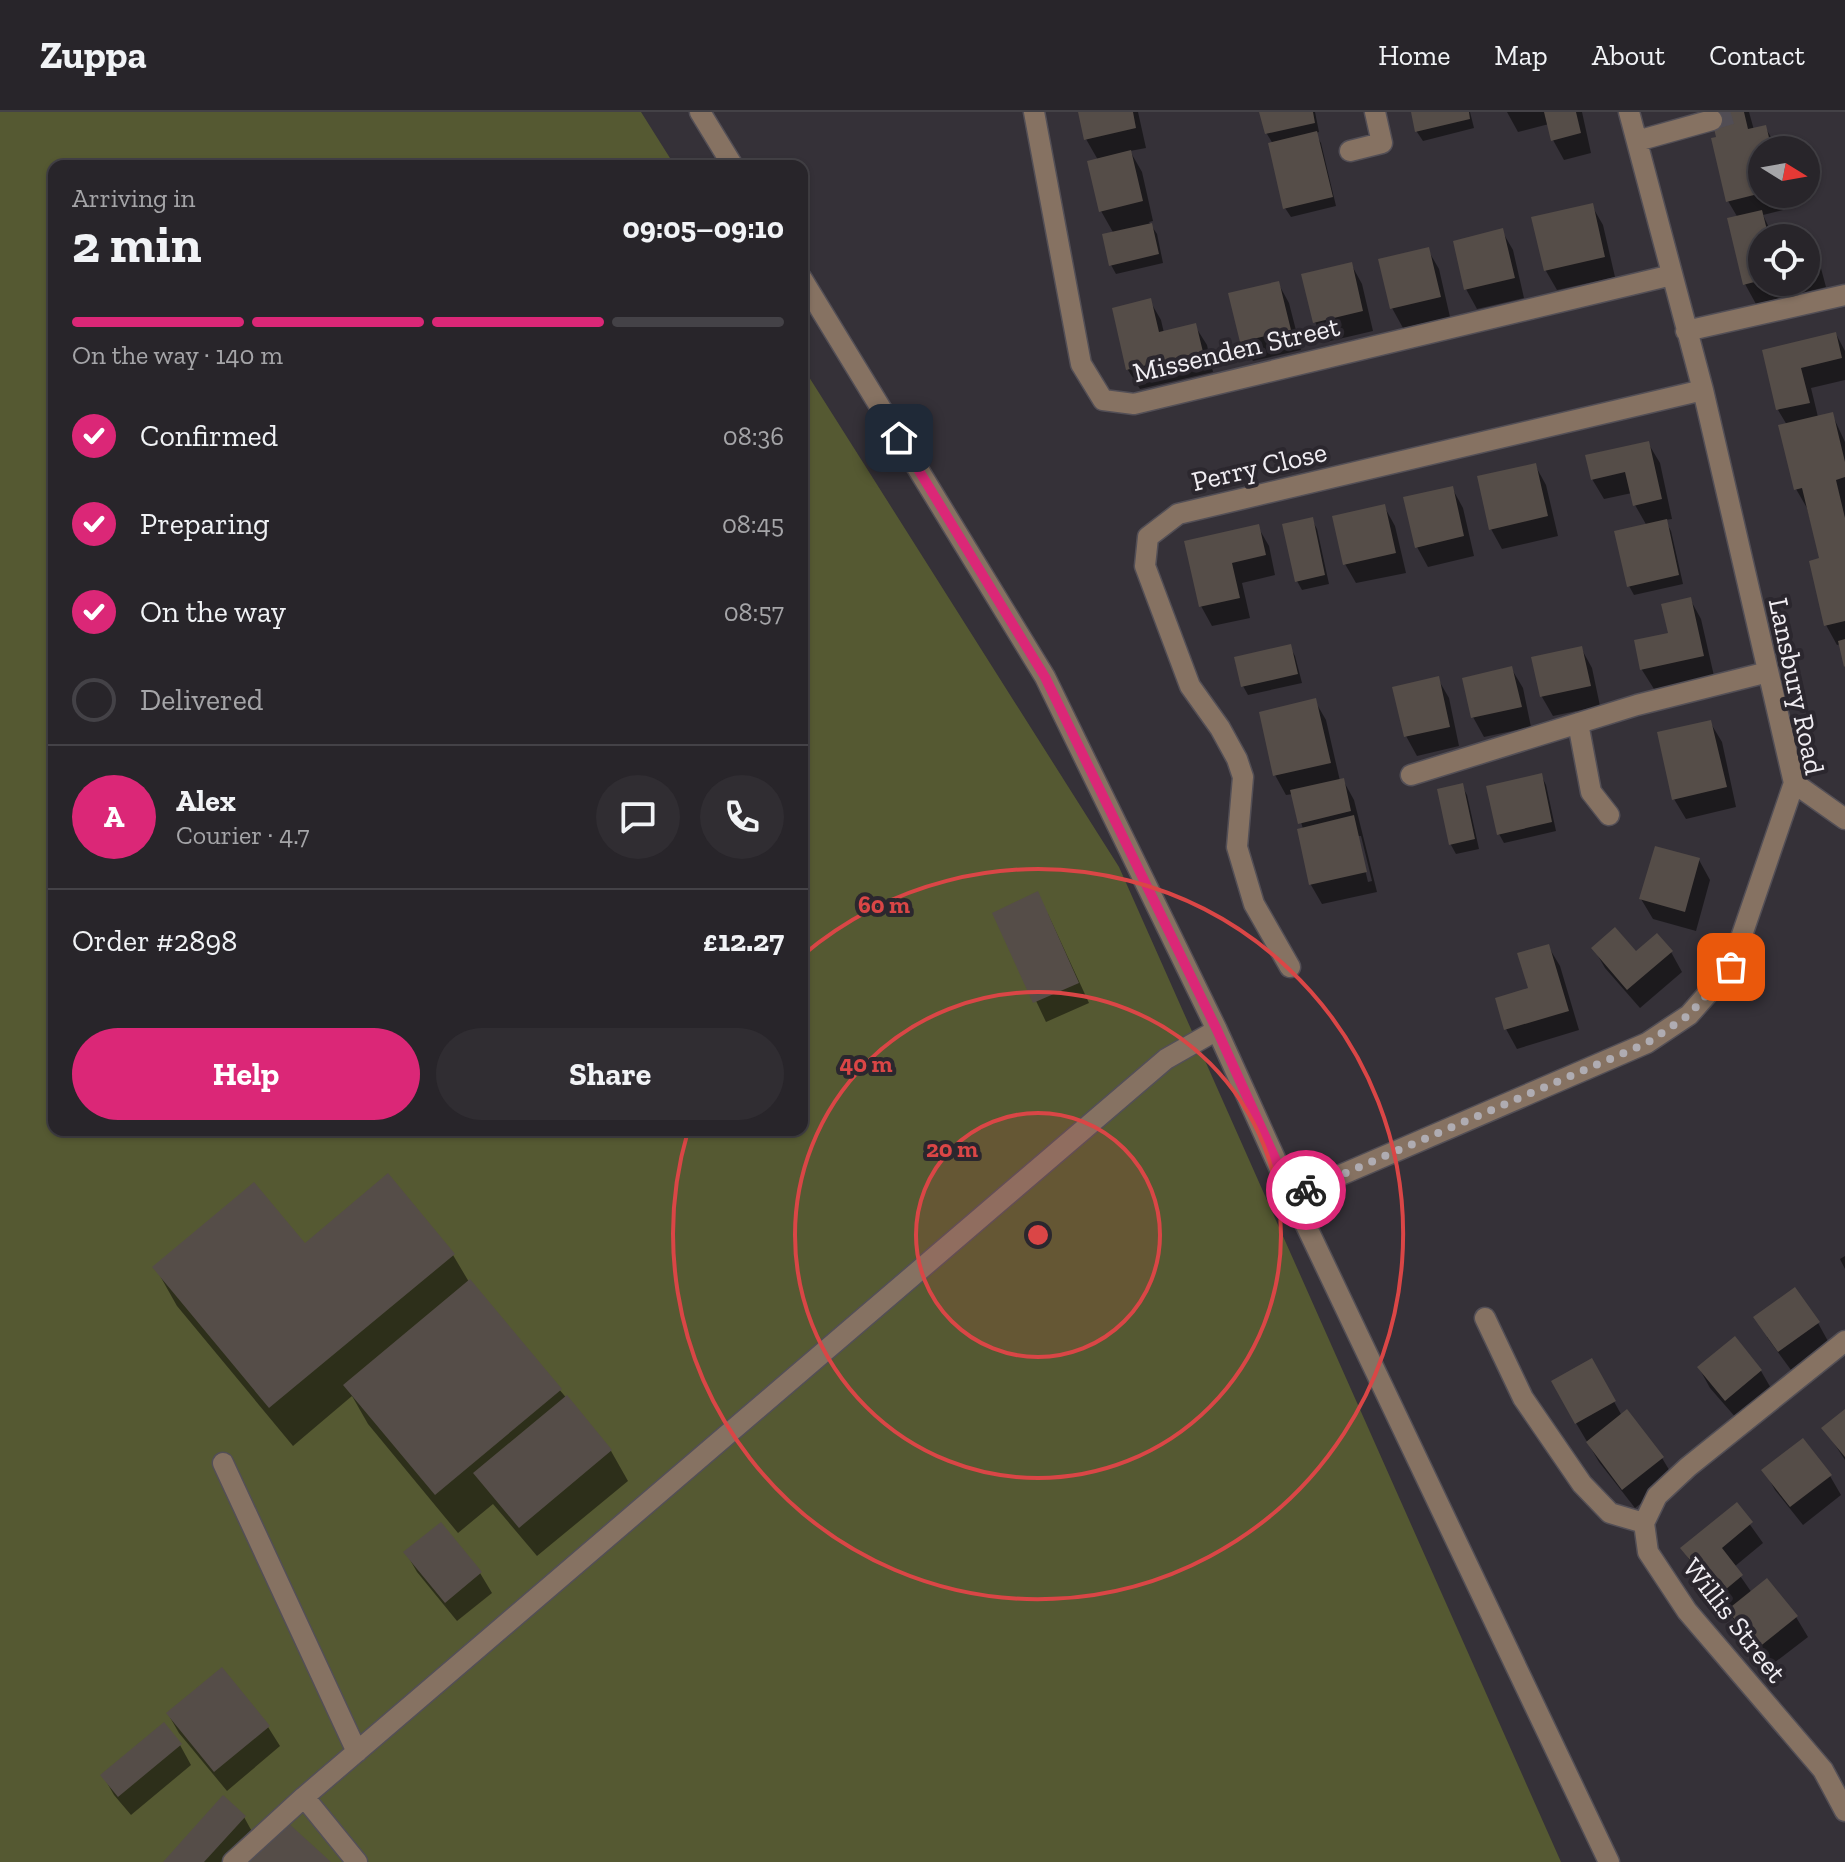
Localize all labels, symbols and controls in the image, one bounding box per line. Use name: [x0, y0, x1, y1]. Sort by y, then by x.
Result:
text: Zuppa: [40, 32, 147, 78]
text: Home: [1378, 39, 1450, 72]
text: Map: [1494, 39, 1548, 72]
text: About: [1592, 39, 1665, 72]
text: Contact: [1709, 39, 1805, 72]
north arrow: [1748, 136, 1820, 208]
map controls: [1748, 136, 1820, 296]
text: Arriving in: [72, 182, 195, 214]
text: 09:05–09:10: [622, 210, 784, 246]
text: 2 min: [72, 213, 202, 275]
button: locate: [1748, 224, 1820, 296]
street label: Missenden Street: [1130, 310, 1343, 389]
text: On the way · 140 m: [72, 339, 283, 371]
pin: [865, 404, 933, 472]
icon: check: [72, 414, 116, 458]
icon: home: [877, 416, 921, 460]
text: Confirmed: [140, 418, 278, 454]
text: 08:36: [723, 420, 784, 452]
street label: Perry Close: [1188, 435, 1330, 498]
icon: check: [72, 502, 116, 546]
text: Preparing: [140, 506, 270, 542]
text: 08:45: [722, 508, 784, 540]
icon: check: [72, 590, 116, 634]
text: On the way: [140, 594, 286, 630]
street label: Lansbury Road: [1762, 595, 1831, 777]
text: 08:57: [724, 596, 784, 628]
text: Delivered: [140, 682, 263, 718]
button: chat: [596, 775, 680, 859]
button: phone: [700, 775, 784, 859]
text: Alex: [176, 783, 236, 819]
text: A: [104, 799, 124, 835]
text: Courier · 4.7: [176, 819, 310, 851]
text: 60 m: [858, 890, 910, 919]
text: Order #2898: [72, 923, 237, 959]
text: £12.27: [703, 923, 784, 959]
pin: [1697, 933, 1765, 1001]
icon: bag: [1709, 945, 1753, 989]
button: Help: [72, 1028, 420, 1120]
button: Share: [436, 1028, 784, 1120]
text: 40 m: [839, 1049, 893, 1078]
text: 20 m: [926, 1134, 978, 1163]
courier: [1266, 1150, 1346, 1230]
icon: bike: [1284, 1168, 1328, 1212]
centre of rings: [1024, 1221, 1052, 1249]
street label: Willis Street: [1676, 1552, 1794, 1690]

